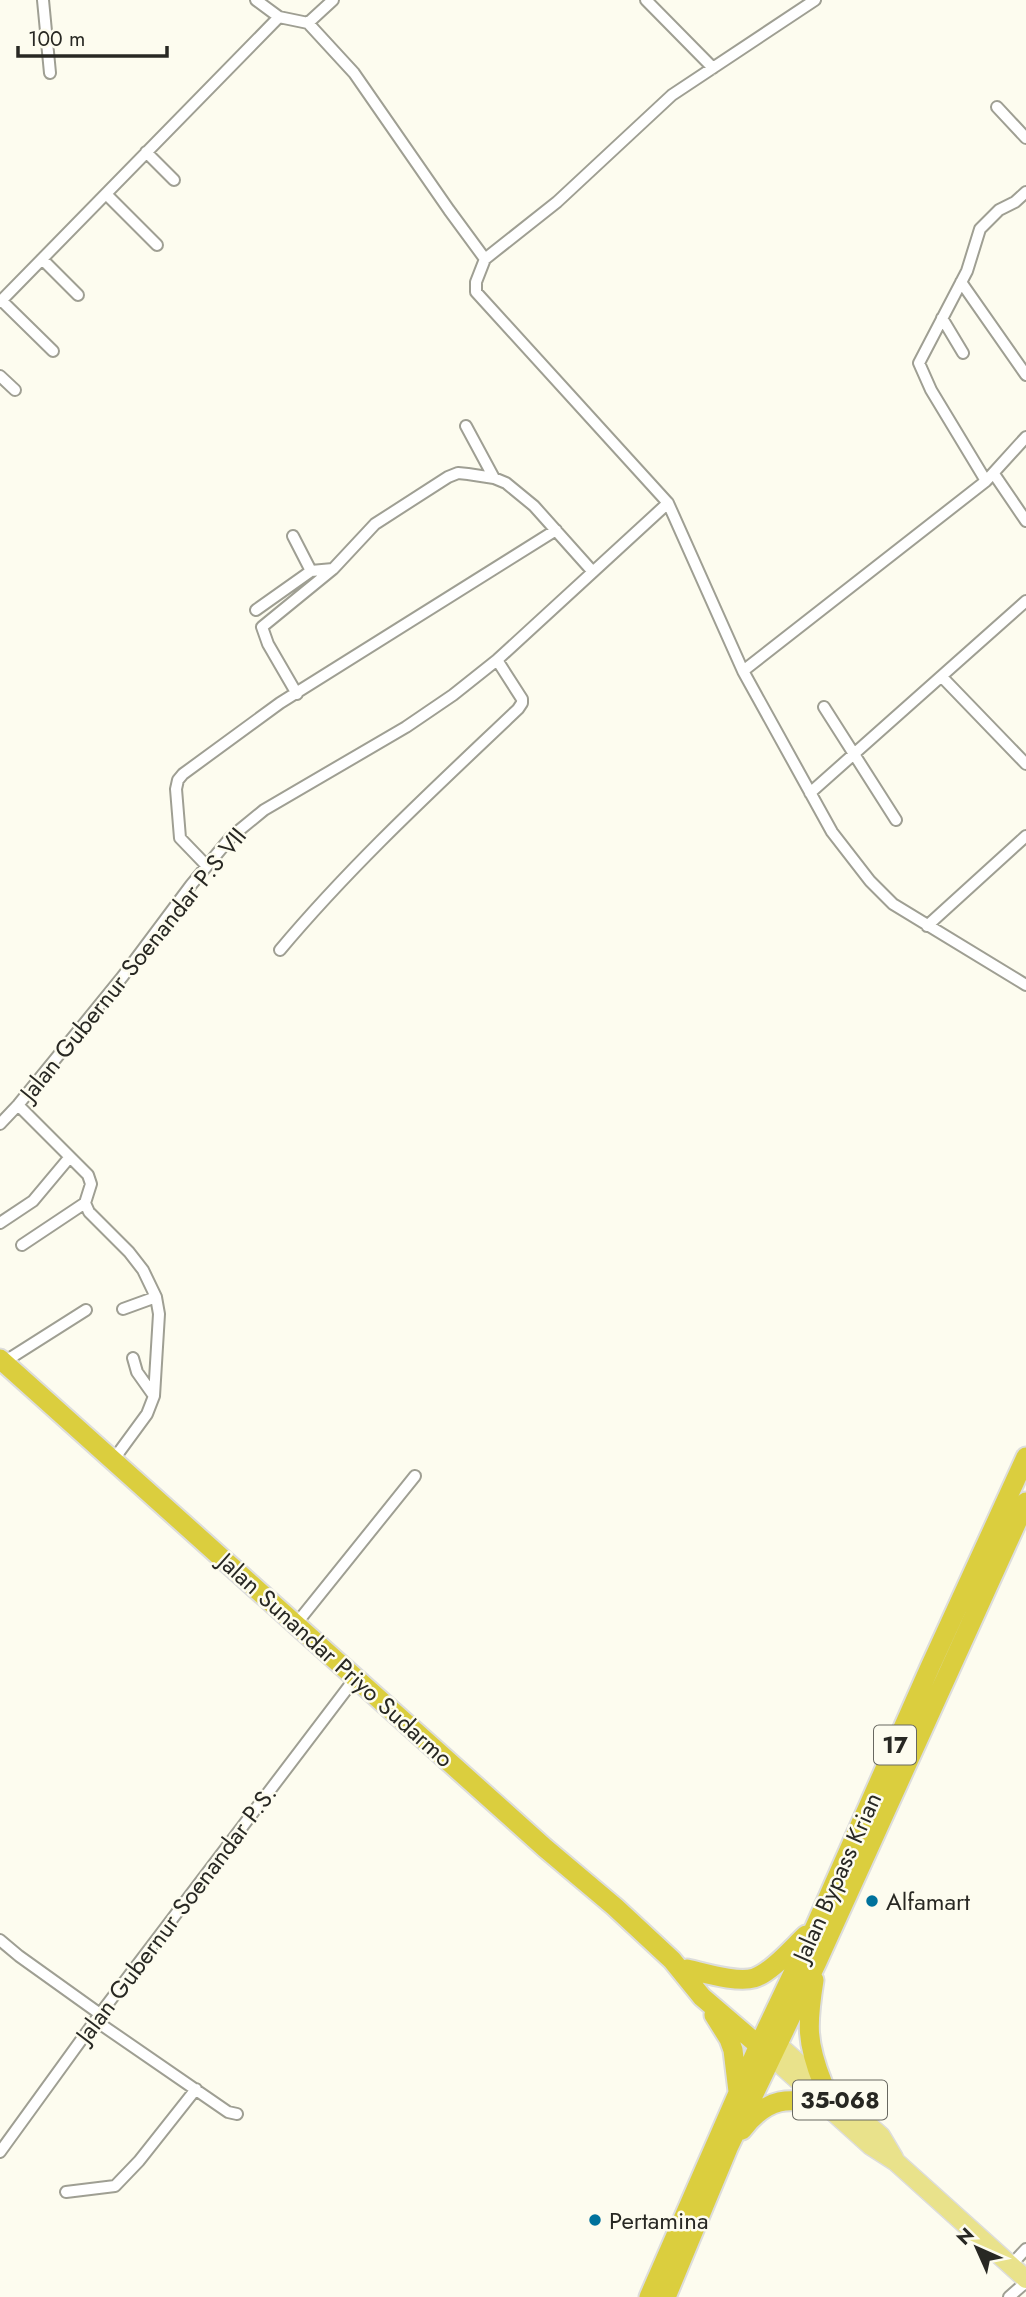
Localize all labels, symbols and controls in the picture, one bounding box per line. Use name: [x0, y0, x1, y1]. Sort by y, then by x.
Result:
scale bar: [18, 14, 166, 58]
text: 100 m: [28, 24, 85, 54]
street label: Jalan Gubernur Soenandar P.S VII: [10, 820, 255, 1111]
street label: Jalan Sunandar Priyo Sudarmo: [208, 1543, 461, 1775]
road number: 17: [874, 1726, 916, 1764]
street label: Jalan Gubernur Soenandar P.S.: [65, 1778, 285, 2053]
street label: Jalan Bypass Krian: [783, 1787, 890, 1970]
place label: Alfamart: [886, 1884, 970, 1919]
marker: Alfamart: [864, 1893, 880, 1909]
road number: 35-068: [793, 2080, 887, 2120]
place label: Pertamina: [609, 2203, 708, 2238]
marker: Pertamina: [587, 2212, 603, 2228]
north arrow: [942, 2213, 1012, 2283]
text: N: [950, 2221, 980, 2251]

